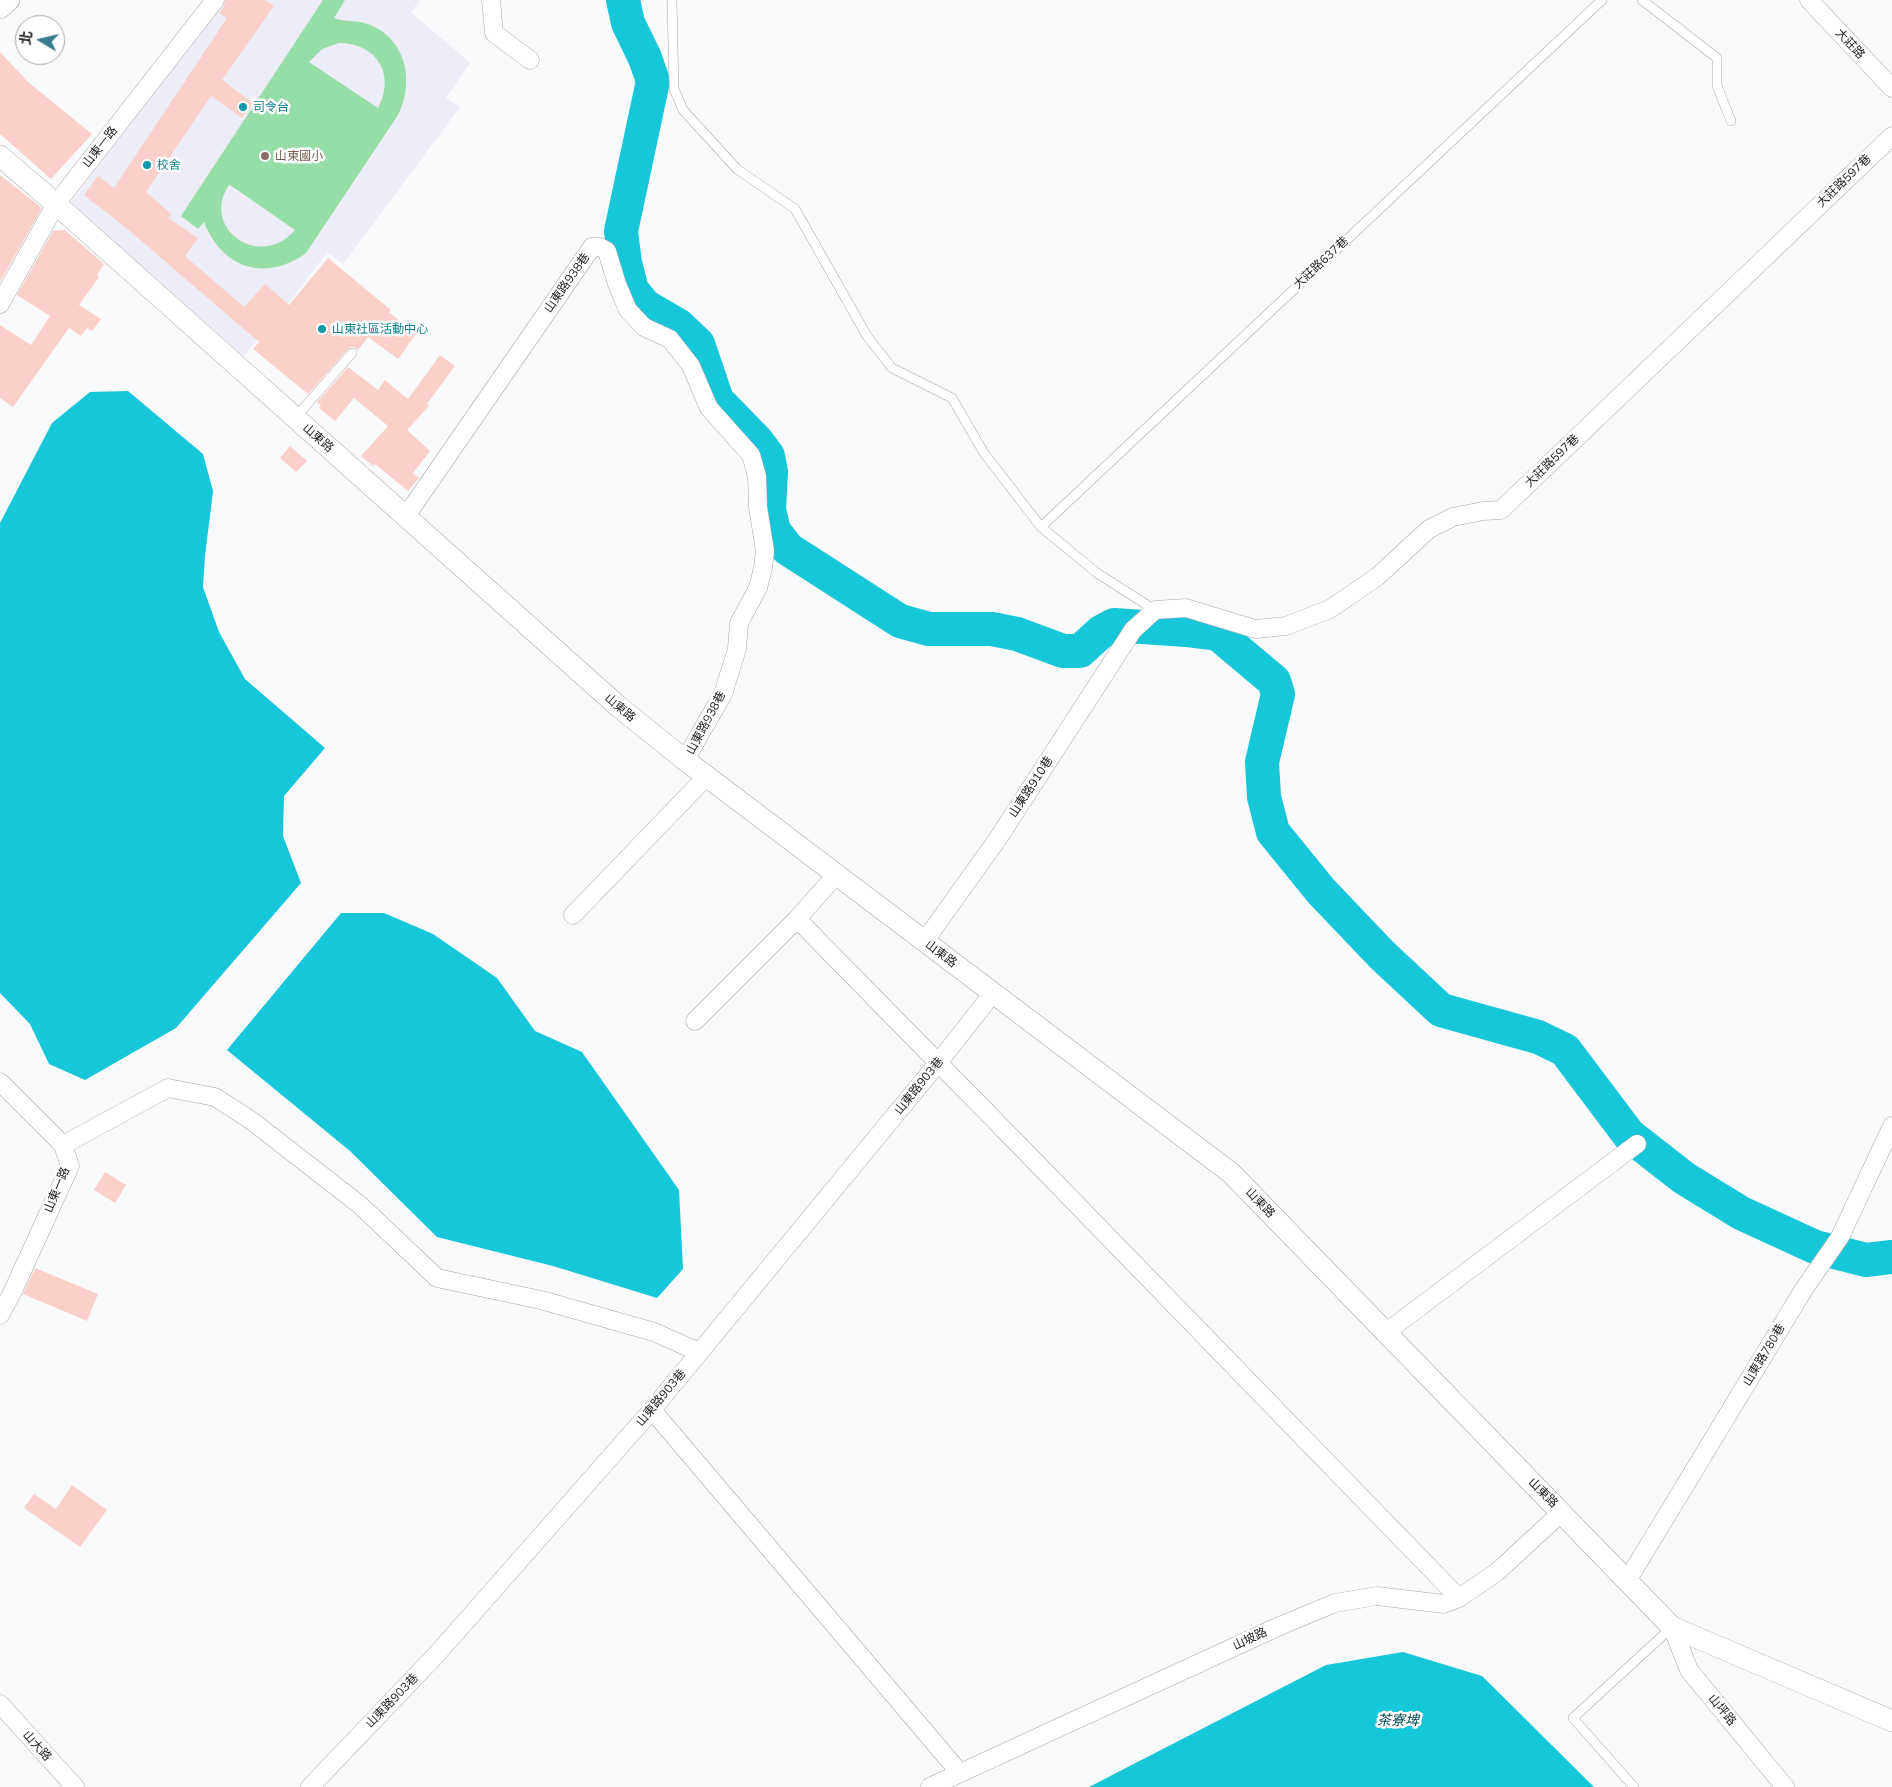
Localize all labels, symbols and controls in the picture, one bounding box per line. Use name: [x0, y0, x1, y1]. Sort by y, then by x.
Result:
north arrow: [15, 15, 65, 65]
street label: 大莊路: [1832, 26, 1868, 62]
text: 北: [16, 29, 36, 46]
place label: 司令台: [253, 100, 289, 114]
marker: 司令台: [237, 101, 249, 113]
street label: 山東一路: [80, 124, 120, 170]
place label: 山東國小: [275, 149, 323, 163]
marker: 山東國小: [259, 150, 271, 162]
street label: 大莊路597巷: [1814, 152, 1874, 210]
place label: 校舍: [157, 158, 181, 172]
marker: 校舍: [141, 159, 153, 171]
street label: 大莊路637巷: [1291, 234, 1351, 292]
street label: 山東路938巷: [541, 250, 593, 316]
place label: 山東社區活動中心: [332, 322, 428, 336]
marker: 山東社區活動中心: [316, 323, 328, 335]
street label: 山東路: [300, 421, 336, 455]
street label: 大莊路597巷: [1522, 432, 1582, 490]
street label: 山東路938巷: [683, 689, 729, 757]
street label: 山東路: [602, 691, 638, 725]
street label: 山東路910巷: [1006, 754, 1056, 820]
street label: 山東路: [922, 937, 960, 971]
street label: 山東路903巷: [892, 1054, 946, 1118]
street label: 山東一路: [41, 1165, 73, 1215]
street label: 山東路: [1242, 1185, 1278, 1221]
street label: 山東路780巷: [1740, 1321, 1788, 1389]
street label: 山東路903巷: [633, 1367, 689, 1429]
street label: 山東路: [1525, 1475, 1561, 1511]
street label: 山坡路: [1231, 1625, 1269, 1653]
street label: 山東路903巷: [363, 1671, 421, 1731]
street label: 山坪路: [1705, 1691, 1739, 1729]
water label: 茶寮埤: [1377, 1713, 1419, 1729]
street label: 山大路: [20, 1728, 54, 1764]

